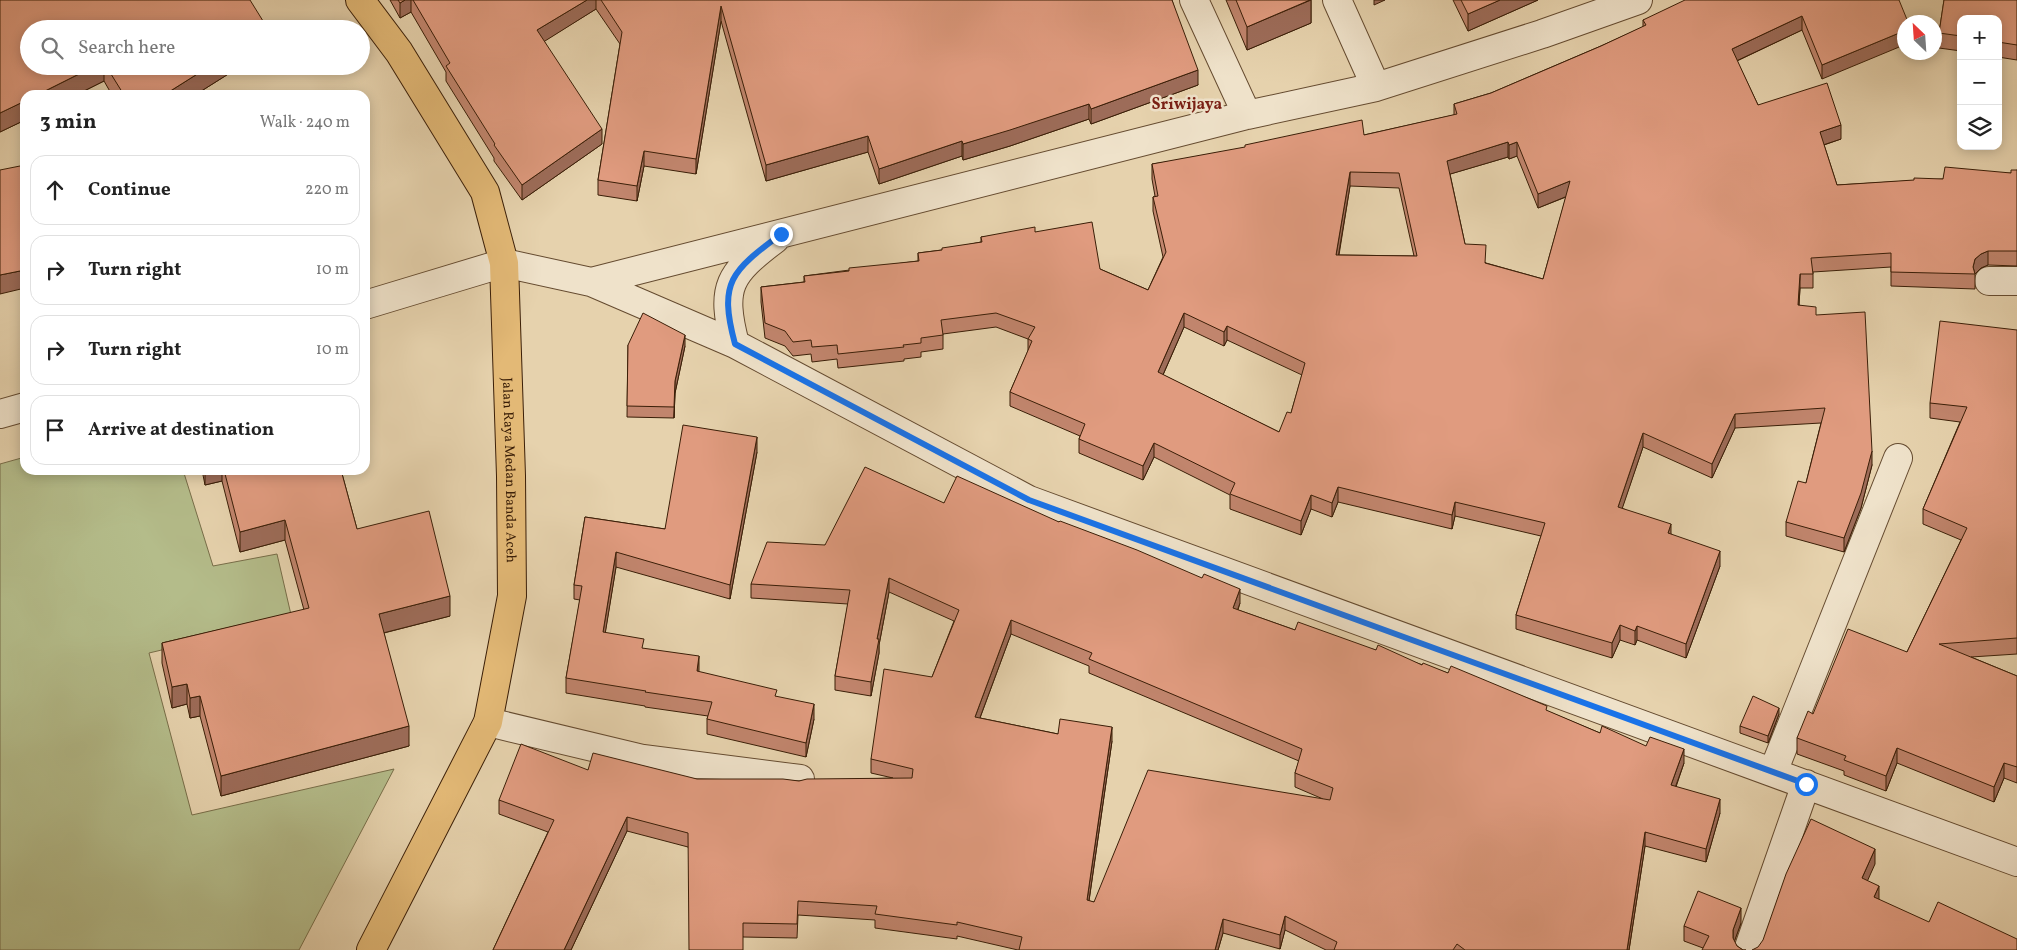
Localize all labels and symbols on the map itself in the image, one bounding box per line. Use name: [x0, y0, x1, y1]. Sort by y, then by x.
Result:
north arrow: [1897, 15, 1942, 60]
district label: Sriwijaya: [1152, 94, 1223, 116]
route end: [770, 223, 793, 246]
street label: Jalan Raya Medan Banda Aceh: [497, 377, 520, 563]
route start: [1795, 773, 1818, 796]

